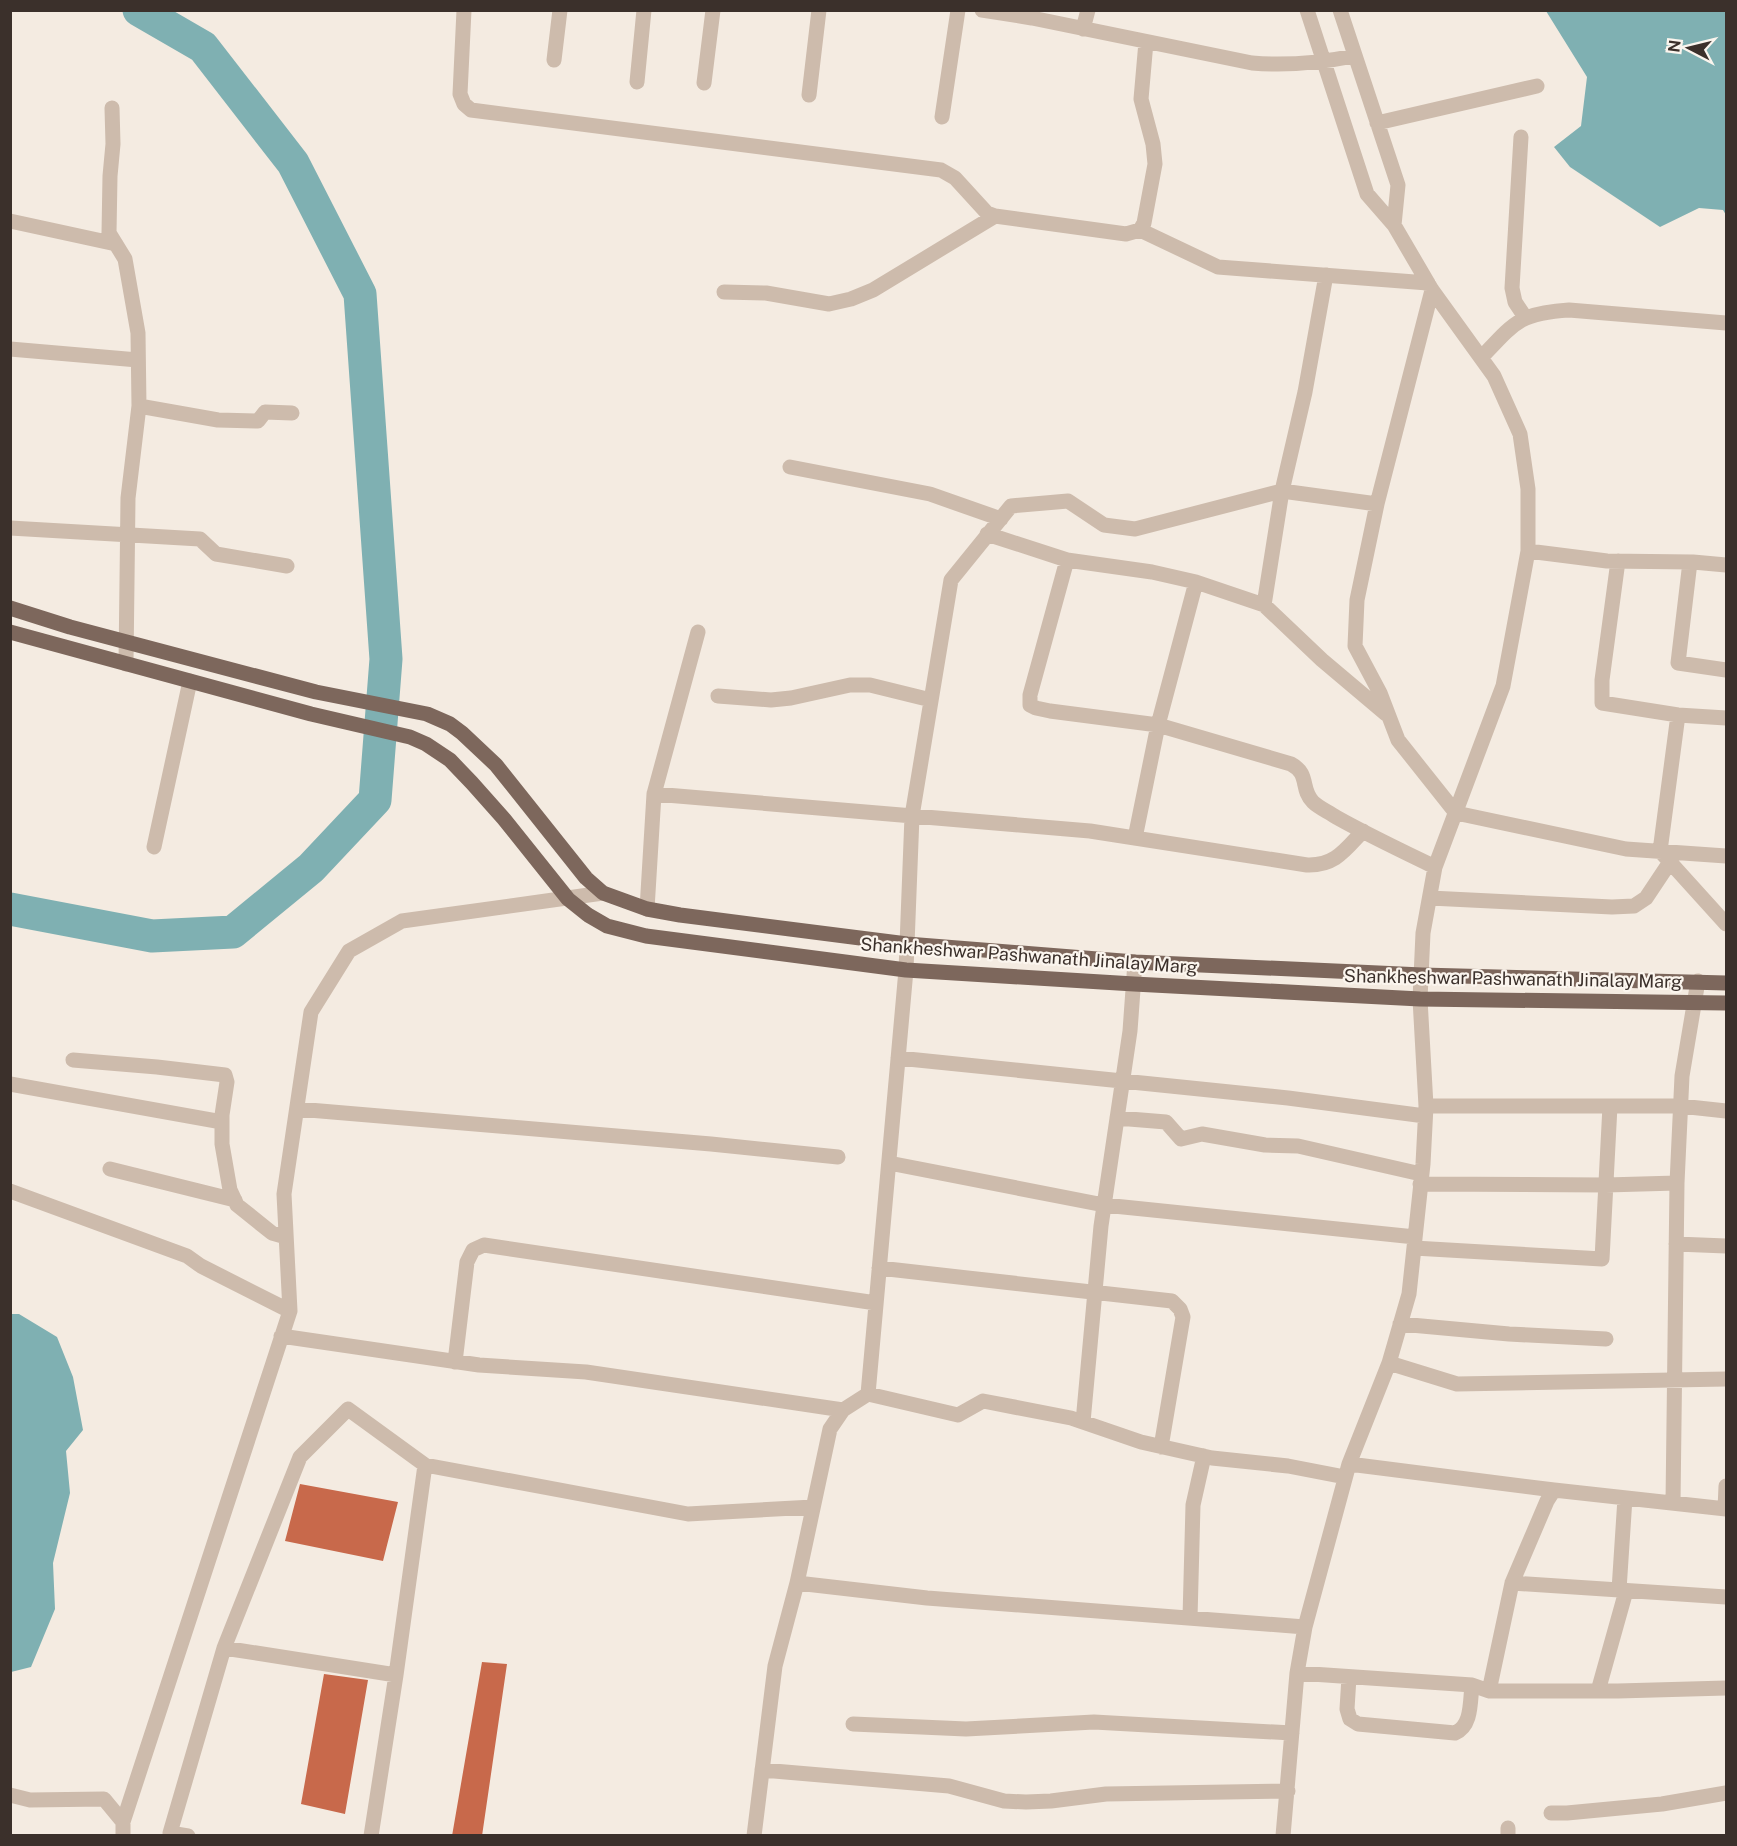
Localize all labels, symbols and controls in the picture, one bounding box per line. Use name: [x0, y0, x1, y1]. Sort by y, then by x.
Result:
north arrow: [1659, 18, 1719, 78]
text: N: [1664, 39, 1685, 54]
street label: Shankheshwar Pashwanath Jinalay Marg: [860, 933, 1198, 978]
street label: Shankheshwar Pashwanath Jinalay Marg: [1344, 965, 1682, 992]

